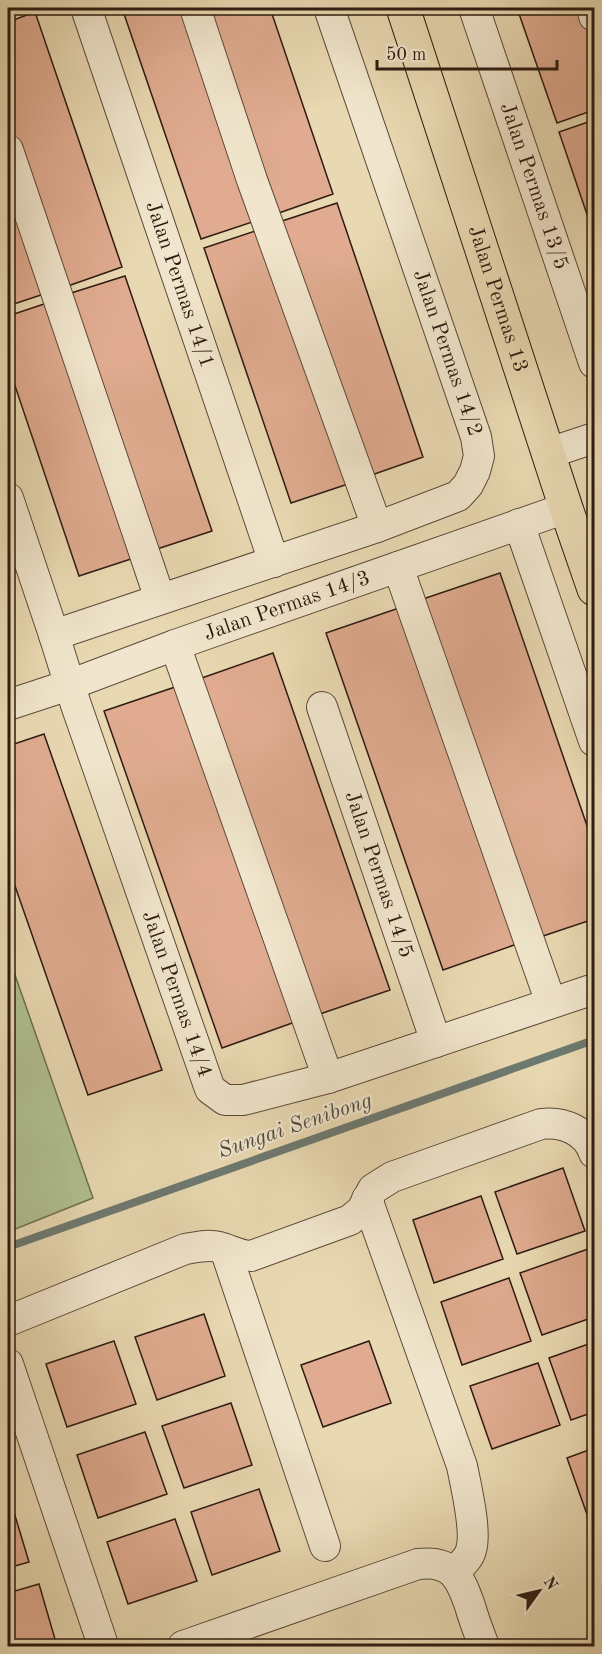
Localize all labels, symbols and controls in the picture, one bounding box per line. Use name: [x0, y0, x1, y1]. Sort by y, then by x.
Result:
scale bar: [377, 33, 557, 71]
text: 50 m: [386, 46, 426, 64]
street label: Jalan Permas 13/5: [496, 100, 572, 272]
street label: Jalan Permas 14/1: [142, 198, 218, 371]
street label: Jalan Permas 13: [464, 223, 532, 375]
street label: Jalan Permas 14/2: [409, 267, 485, 439]
street label: Jalan Permas 14/3: [201, 567, 373, 645]
street label: Jalan Permas 14/5: [341, 789, 417, 961]
street label: Jalan Permas 14/4: [138, 908, 216, 1080]
water label: Sungai Senibong: [215, 1089, 375, 1163]
north arrow: [509, 1561, 569, 1621]
text: N: [540, 1574, 560, 1594]

